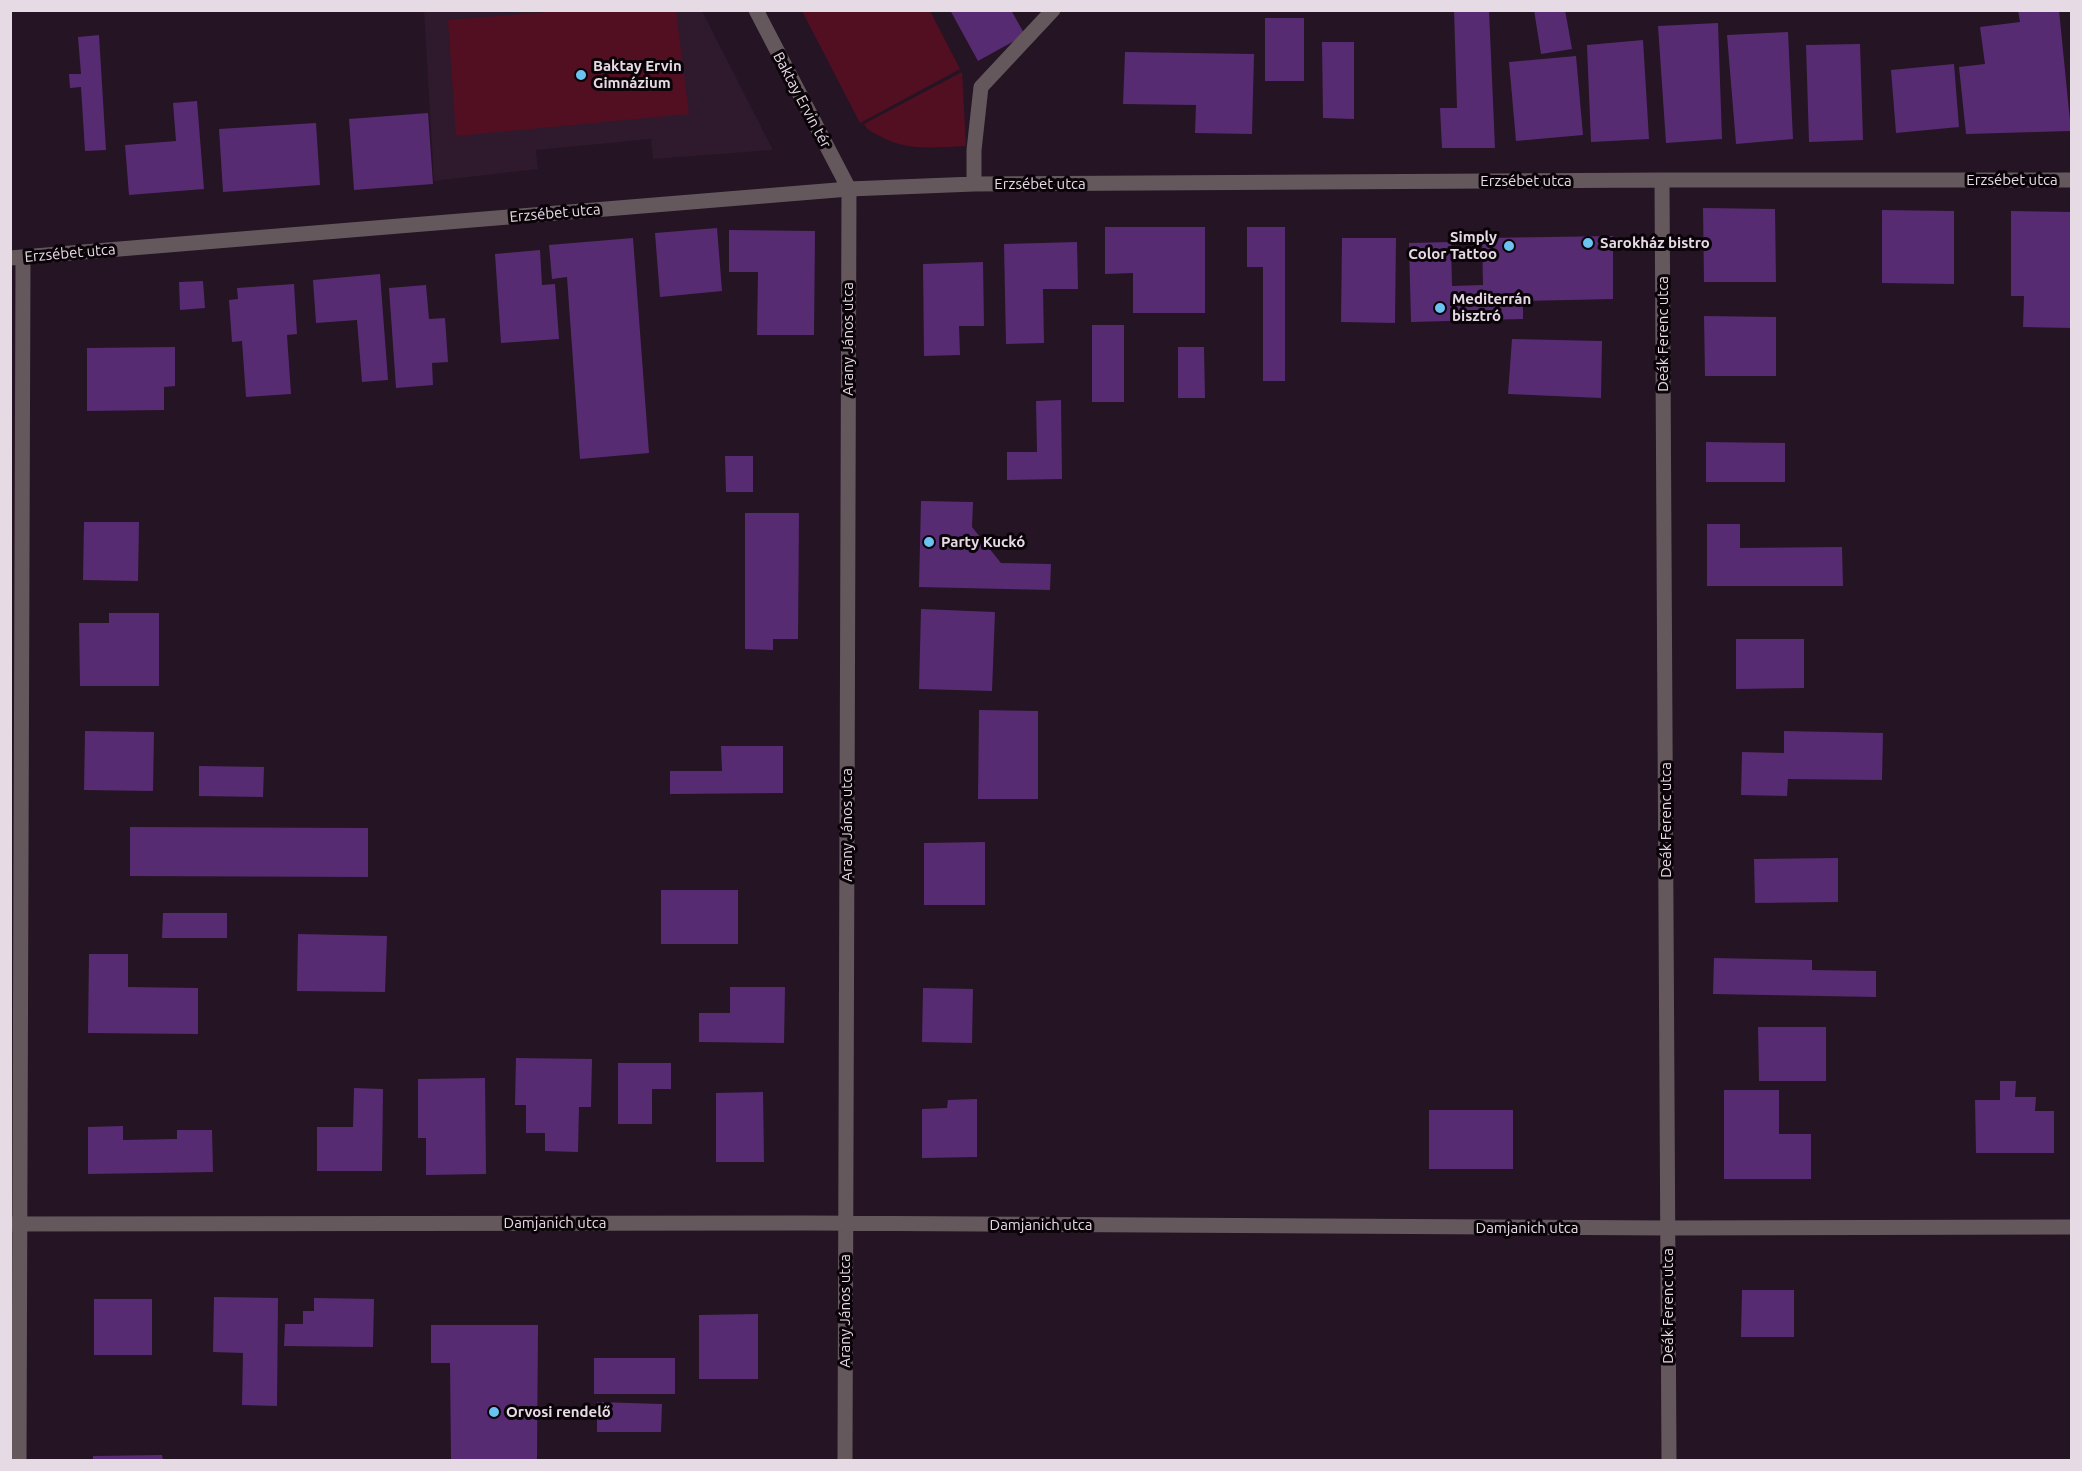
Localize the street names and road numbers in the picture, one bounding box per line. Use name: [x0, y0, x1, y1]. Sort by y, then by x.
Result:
street label: Baktay Ervin tér: [769, 49, 835, 151]
street label: Erzsébet utca: [1966, 171, 2058, 189]
street label: Erzsébet utca: [1480, 172, 1572, 190]
street label: Erzsébet utca: [994, 175, 1086, 193]
street label: Erzsébet utca: [509, 200, 601, 226]
street label: Erzsébet utca: [24, 240, 116, 266]
street label: Deák Ferenc utca: [1654, 276, 1672, 392]
street label: Arany János utca: [839, 282, 857, 396]
street label: Deák Ferenc utca: [1657, 762, 1675, 878]
street label: Arany János utca: [838, 768, 856, 882]
street label: Damjanich utca: [504, 1214, 606, 1232]
street label: Damjanich utca: [990, 1216, 1092, 1234]
street label: Damjanich utca: [1476, 1219, 1578, 1237]
street label: Deák Ferenc utca: [1659, 1248, 1677, 1364]
street label: Arany János utca: [836, 1254, 854, 1368]

